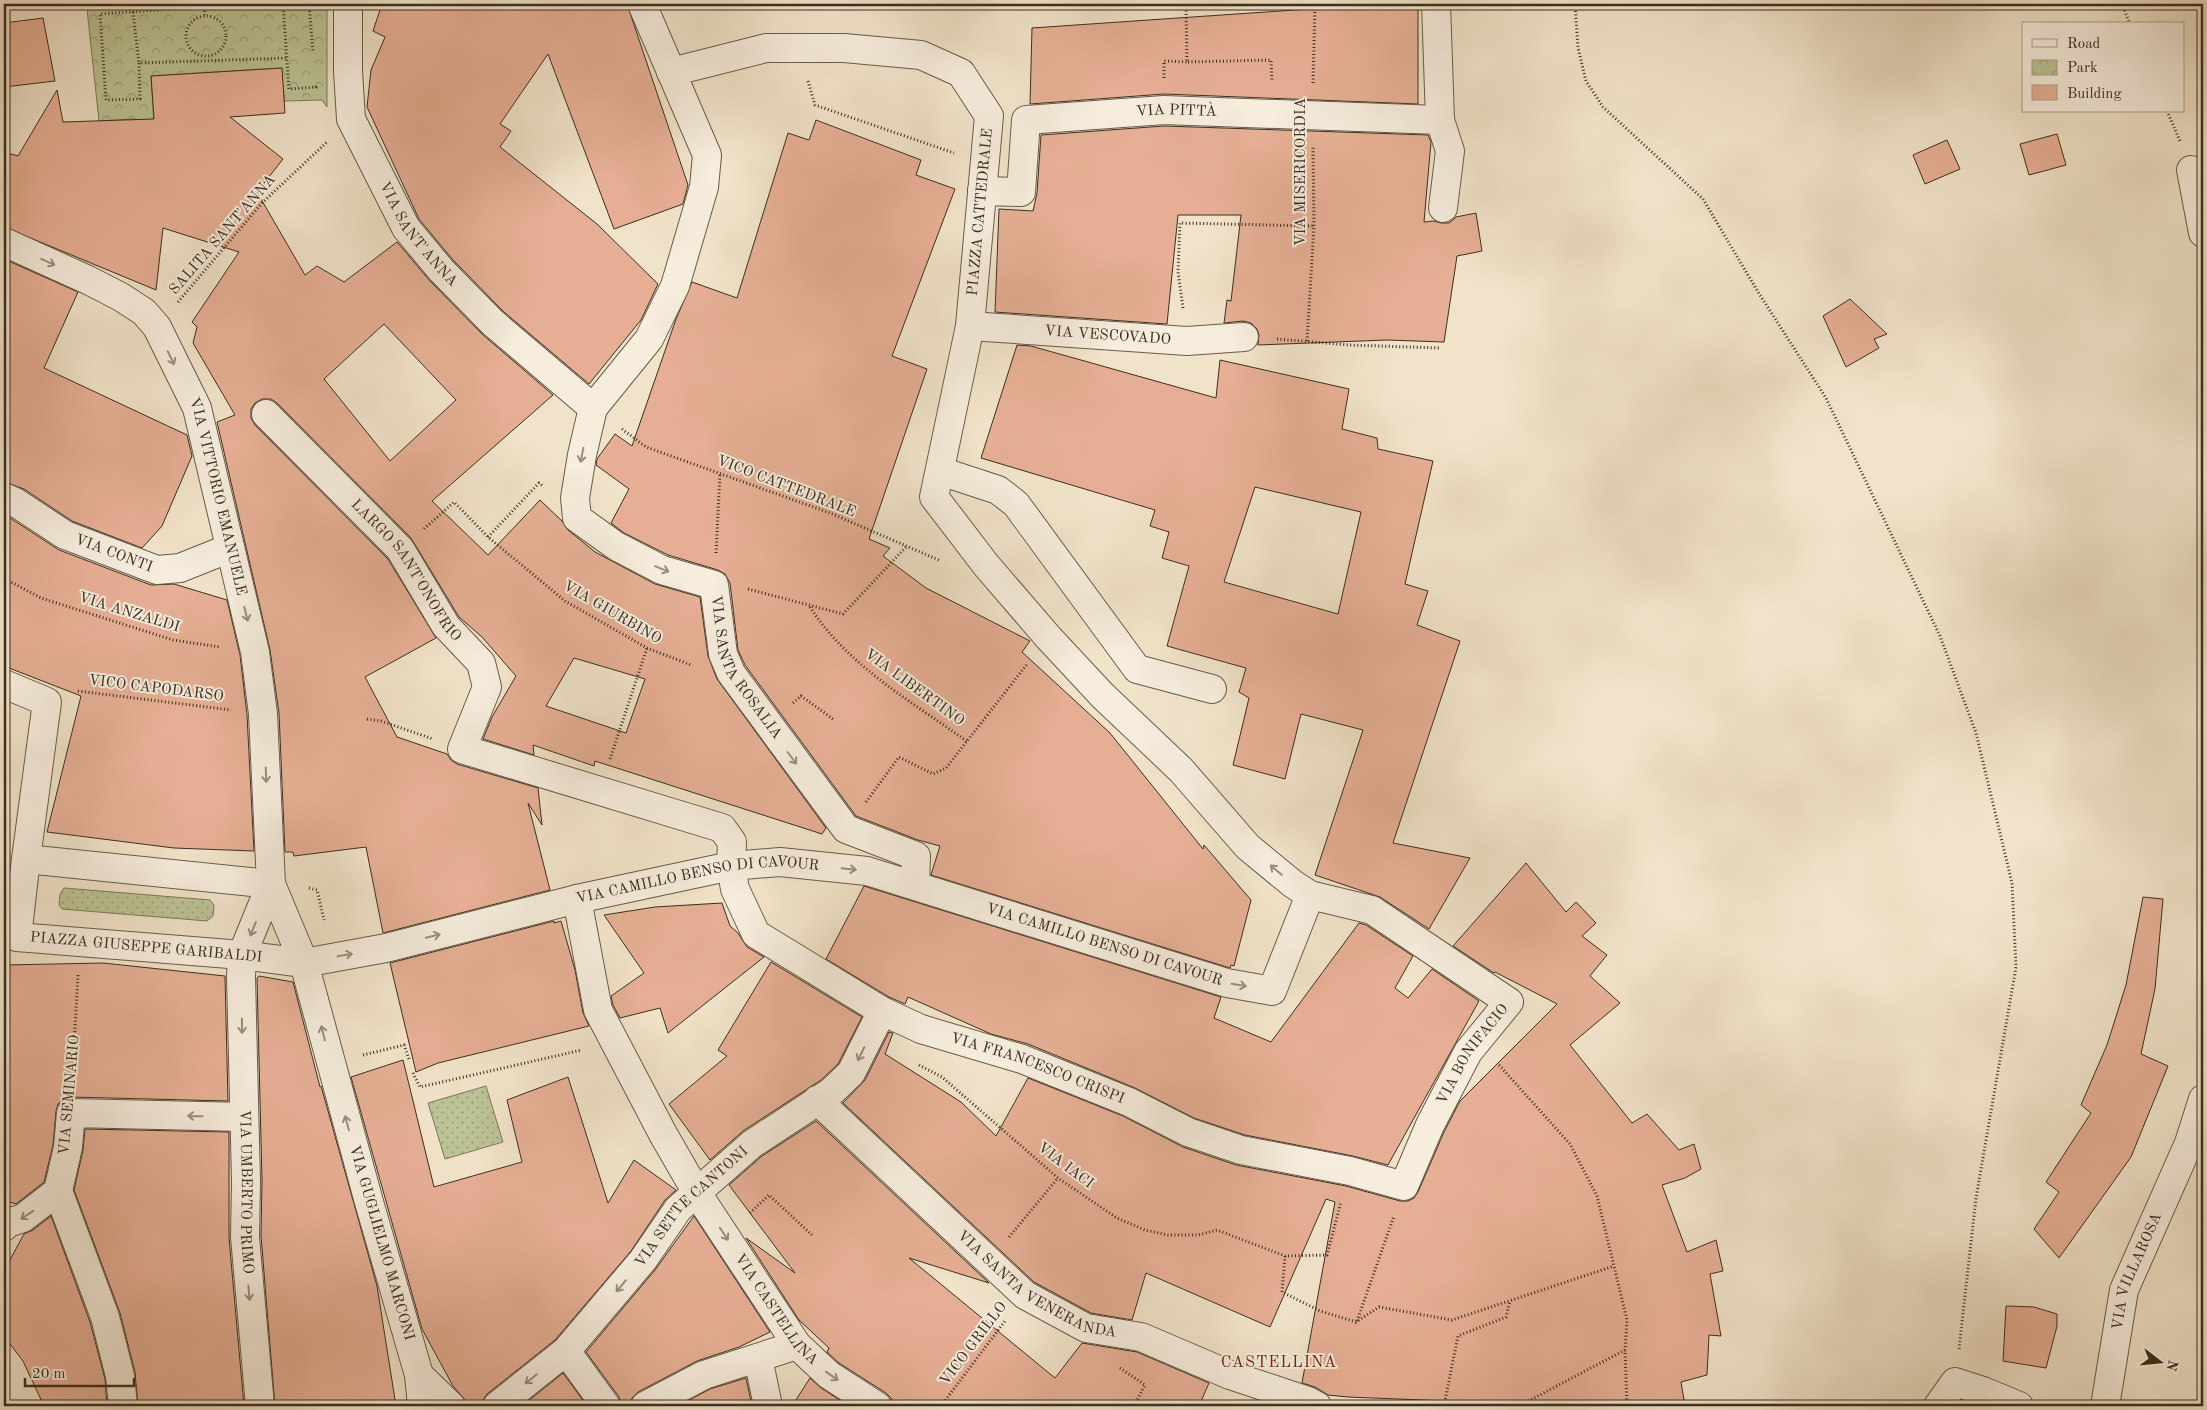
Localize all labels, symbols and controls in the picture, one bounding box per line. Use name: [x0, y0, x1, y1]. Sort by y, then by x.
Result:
legend: [2022, 22, 2184, 112]
text: Road: [2067, 37, 2101, 52]
text: Park: [2067, 61, 2098, 76]
text: Building: [2067, 87, 2122, 102]
street label: VIA MISERICORDIA: [1294, 97, 1309, 246]
street label: VIA PITTÀ: [1135, 101, 1218, 120]
street label: PIAZZA CATTEDRALE: [965, 128, 995, 297]
street label: SALITA SANT'ANNA: [167, 172, 279, 298]
street label: VIA SANT'ANNA: [376, 179, 461, 290]
one-way arrow: [40, 258, 55, 268]
street label: VIA VESCOVADO: [1044, 324, 1172, 347]
one-way arrow: [167, 350, 176, 365]
street label: VIA VITTORIO EMANUELE: [186, 396, 249, 597]
one-way arrow: [577, 447, 586, 463]
street label: VICO CATTEDRALE: [714, 454, 858, 520]
street label: LARGO SANT'ONOFRIO: [348, 497, 464, 644]
street label: VIA CONTI: [73, 532, 155, 575]
one-way arrow: [654, 565, 669, 574]
street label: VIA GIURBINO: [560, 579, 664, 647]
street label: VIA ANZALDI: [77, 590, 182, 636]
street label: VIA SANTA ROSALIA: [708, 595, 785, 742]
one-way arrow: [242, 605, 251, 621]
street label: VIA LIBERTINO: [861, 647, 967, 729]
street label: VICO CAPODARSO: [87, 673, 225, 705]
one-way arrow: [787, 751, 797, 765]
one-way arrow: [261, 766, 270, 782]
street label: VIA CAMILLO BENSO DI CAVOUR: [575, 854, 820, 907]
one-way arrow: [841, 864, 857, 874]
one-way arrow: [1269, 864, 1282, 875]
street label: VIA CAMILLO BENSO DI CAVOUR: [984, 901, 1225, 989]
one-way arrow: [247, 921, 257, 936]
street label: PIAZZA GIUSEPPE GARIBALDI: [29, 930, 263, 966]
one-way arrow: [425, 931, 441, 940]
one-way arrow: [337, 950, 353, 960]
one-way arrow: [1231, 981, 1247, 991]
street label: VIA BONIFACIO: [1434, 1001, 1511, 1107]
one-way arrow: [237, 1017, 247, 1033]
one-way arrow: [318, 1026, 327, 1042]
street label: VIA FRANCESCO CRISPI: [949, 1031, 1126, 1107]
street label: VIA SEMINARIO: [57, 1034, 83, 1156]
one-way arrow: [855, 1047, 865, 1062]
street label: VIA UMBERTO PRIMO: [237, 1109, 256, 1274]
one-way arrow: [187, 1111, 204, 1121]
one-way arrow: [342, 1115, 351, 1131]
street label: VIA IACI: [1034, 1140, 1096, 1192]
street label: VIA SETTE CANTONI: [633, 1143, 751, 1270]
street label: VIA GUGLIELMO MARCONI: [346, 1144, 416, 1342]
one-way arrow: [20, 1210, 34, 1220]
street label: VIA VILLAROSA: [2110, 1210, 2165, 1331]
one-way arrow: [719, 1226, 729, 1240]
street label: VIA SANTA VENERANDA: [954, 1228, 1118, 1340]
street label: VIA CASTELLINA: [732, 1251, 821, 1368]
one-way arrow: [615, 1279, 626, 1292]
one-way arrow: [245, 1285, 254, 1301]
street label: VICO GRILLO: [938, 1299, 1010, 1389]
north arrow: [2134, 1338, 2184, 1388]
scale bar: [25, 1355, 134, 1387]
district label: CASTELLINA: [1221, 1355, 1337, 1371]
text: N: [2163, 1358, 2180, 1373]
text: 20 m: [32, 1367, 66, 1382]
one-way arrow: [825, 1371, 839, 1381]
one-way arrow: [525, 1373, 538, 1384]

